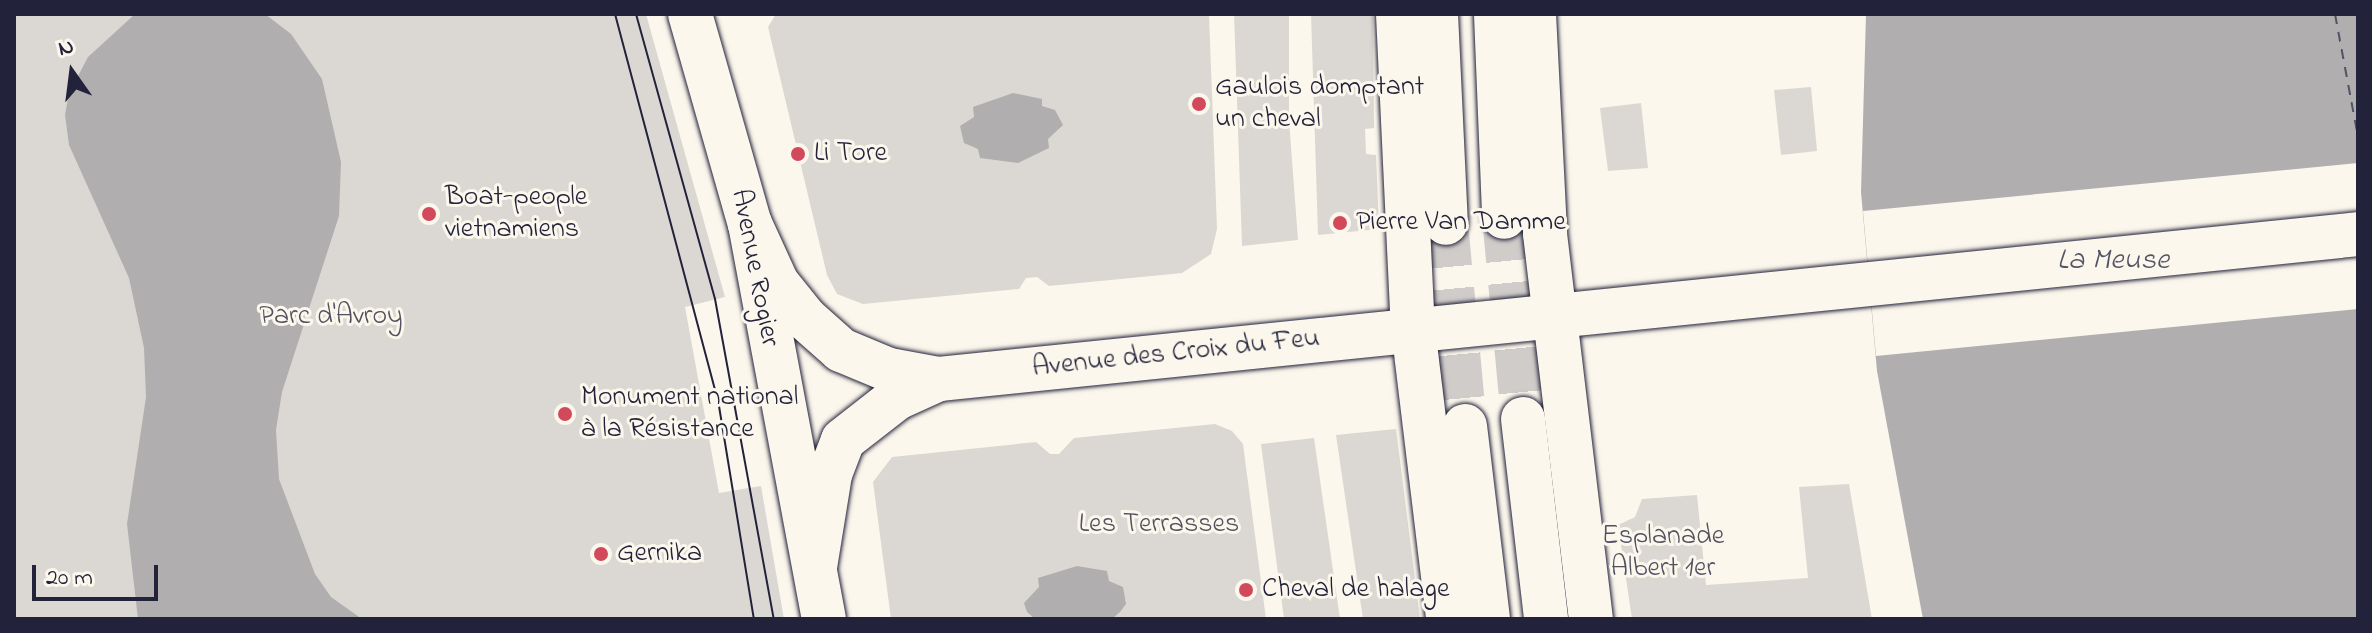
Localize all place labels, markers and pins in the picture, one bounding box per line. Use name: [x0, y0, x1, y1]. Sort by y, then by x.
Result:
place label: Gaulois domptant un cheval: [1215, 71, 1424, 137]
marker: Gaulois domptant un cheval: [1190, 95, 1208, 113]
place label: Li Tore: [814, 137, 887, 171]
marker: Li Tore: [789, 145, 807, 163]
place label: Boat-people vietnamiens: [445, 181, 587, 247]
marker: Boat-people vietnamiens: [420, 205, 438, 223]
place label: Pierre Van Damme: [1356, 206, 1566, 240]
marker: Pierre Van Damme: [1331, 214, 1349, 232]
place label: Monument national à la Résistance: [581, 381, 798, 447]
marker: Monument national à la Résistance: [556, 405, 574, 423]
place label: Gernika: [617, 537, 702, 571]
marker: Gernika: [592, 545, 610, 563]
place label: Cheval de halage: [1262, 573, 1450, 607]
marker: Cheval de halage: [1237, 581, 1255, 599]

